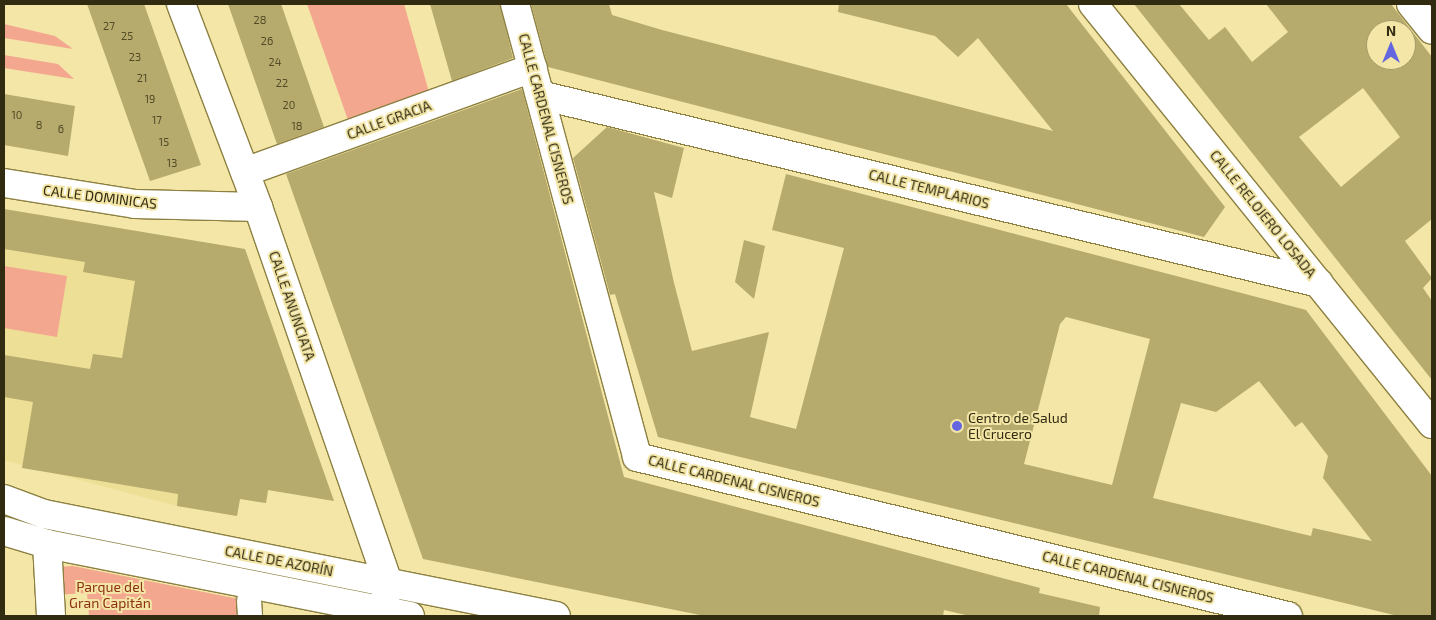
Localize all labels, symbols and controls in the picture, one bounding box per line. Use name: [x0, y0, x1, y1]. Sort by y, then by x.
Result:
house number: 28: [254, 13, 266, 27]
house number: 27: [103, 19, 115, 33]
north arrow: [1366, 20, 1416, 70]
text: N: [1386, 22, 1396, 39]
house number: 25: [121, 29, 133, 43]
street label: CALLE CARDENAL CISNEROS: [515, 32, 577, 206]
house number: 26: [261, 34, 273, 48]
house number: 23: [129, 50, 141, 64]
house number: 24: [269, 55, 281, 69]
house number: 21: [137, 71, 147, 85]
house number: 22: [276, 76, 288, 90]
house number: 19: [145, 92, 155, 106]
street label: CALLE GRACIA: [345, 97, 433, 143]
house number: 20: [283, 98, 295, 112]
house number: 10: [11, 108, 23, 122]
house number: 17: [152, 113, 162, 127]
house number: 8: [36, 118, 42, 132]
house number: 18: [291, 119, 303, 133]
house number: 6: [58, 122, 64, 136]
house number: 15: [159, 135, 169, 149]
street label: CALLE RELOJERO LOSADA: [1206, 147, 1320, 281]
house number: 13: [167, 156, 177, 170]
street label: CALLE TEMPLARIOS: [867, 166, 991, 212]
street label: CALLE DOMINICAS: [42, 182, 158, 212]
street label: CALLE ANUNCIATA: [265, 249, 319, 363]
place label: Centro de Salud El Crucero: [968, 410, 1068, 442]
marker: Centro de Salud El Crucero: [950, 419, 964, 433]
street label: CALLE CARDENAL CISNEROS: [646, 452, 822, 510]
street label: CALLE DE AZORÍN: [223, 542, 335, 580]
street label: CALLE CARDENAL CISNEROS: [1040, 548, 1216, 606]
park label: Parque del Gran Capitán: [69, 579, 151, 612]

